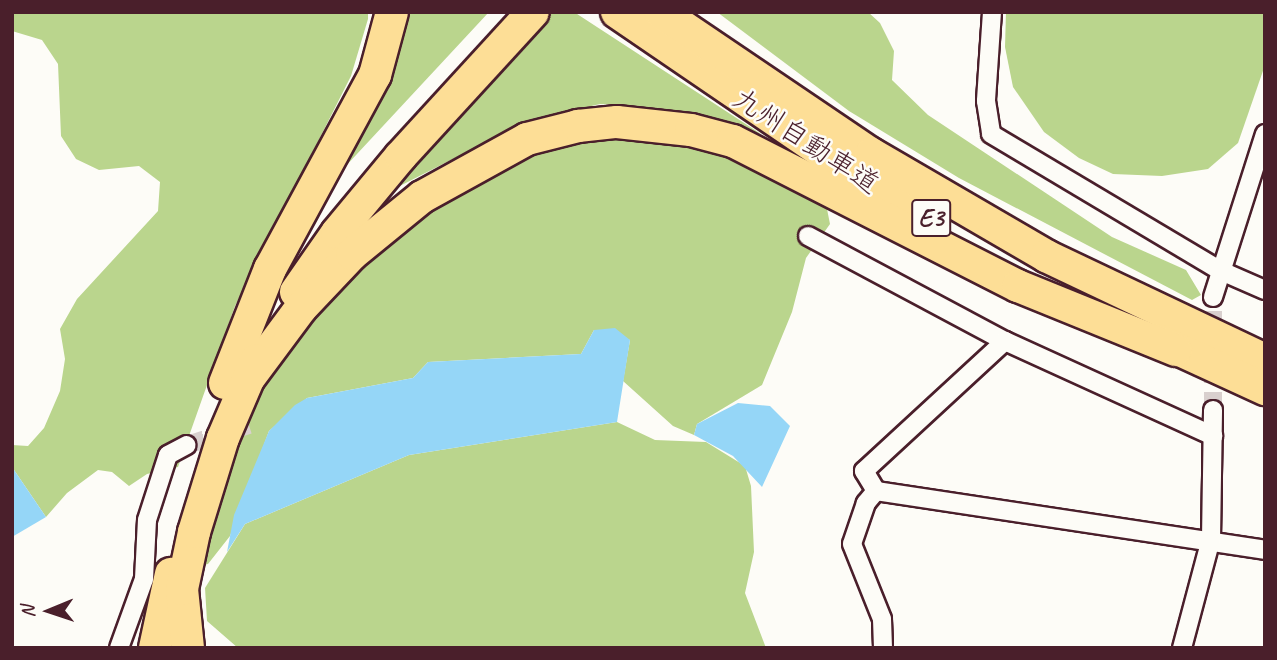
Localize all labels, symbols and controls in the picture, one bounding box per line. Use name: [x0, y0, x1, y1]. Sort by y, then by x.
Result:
street label: 九州自動車道: [726, 81, 886, 201]
road number: E3: [910, 196, 952, 240]
north arrow: [14, 576, 84, 646]
text: N: [16, 605, 40, 618]

